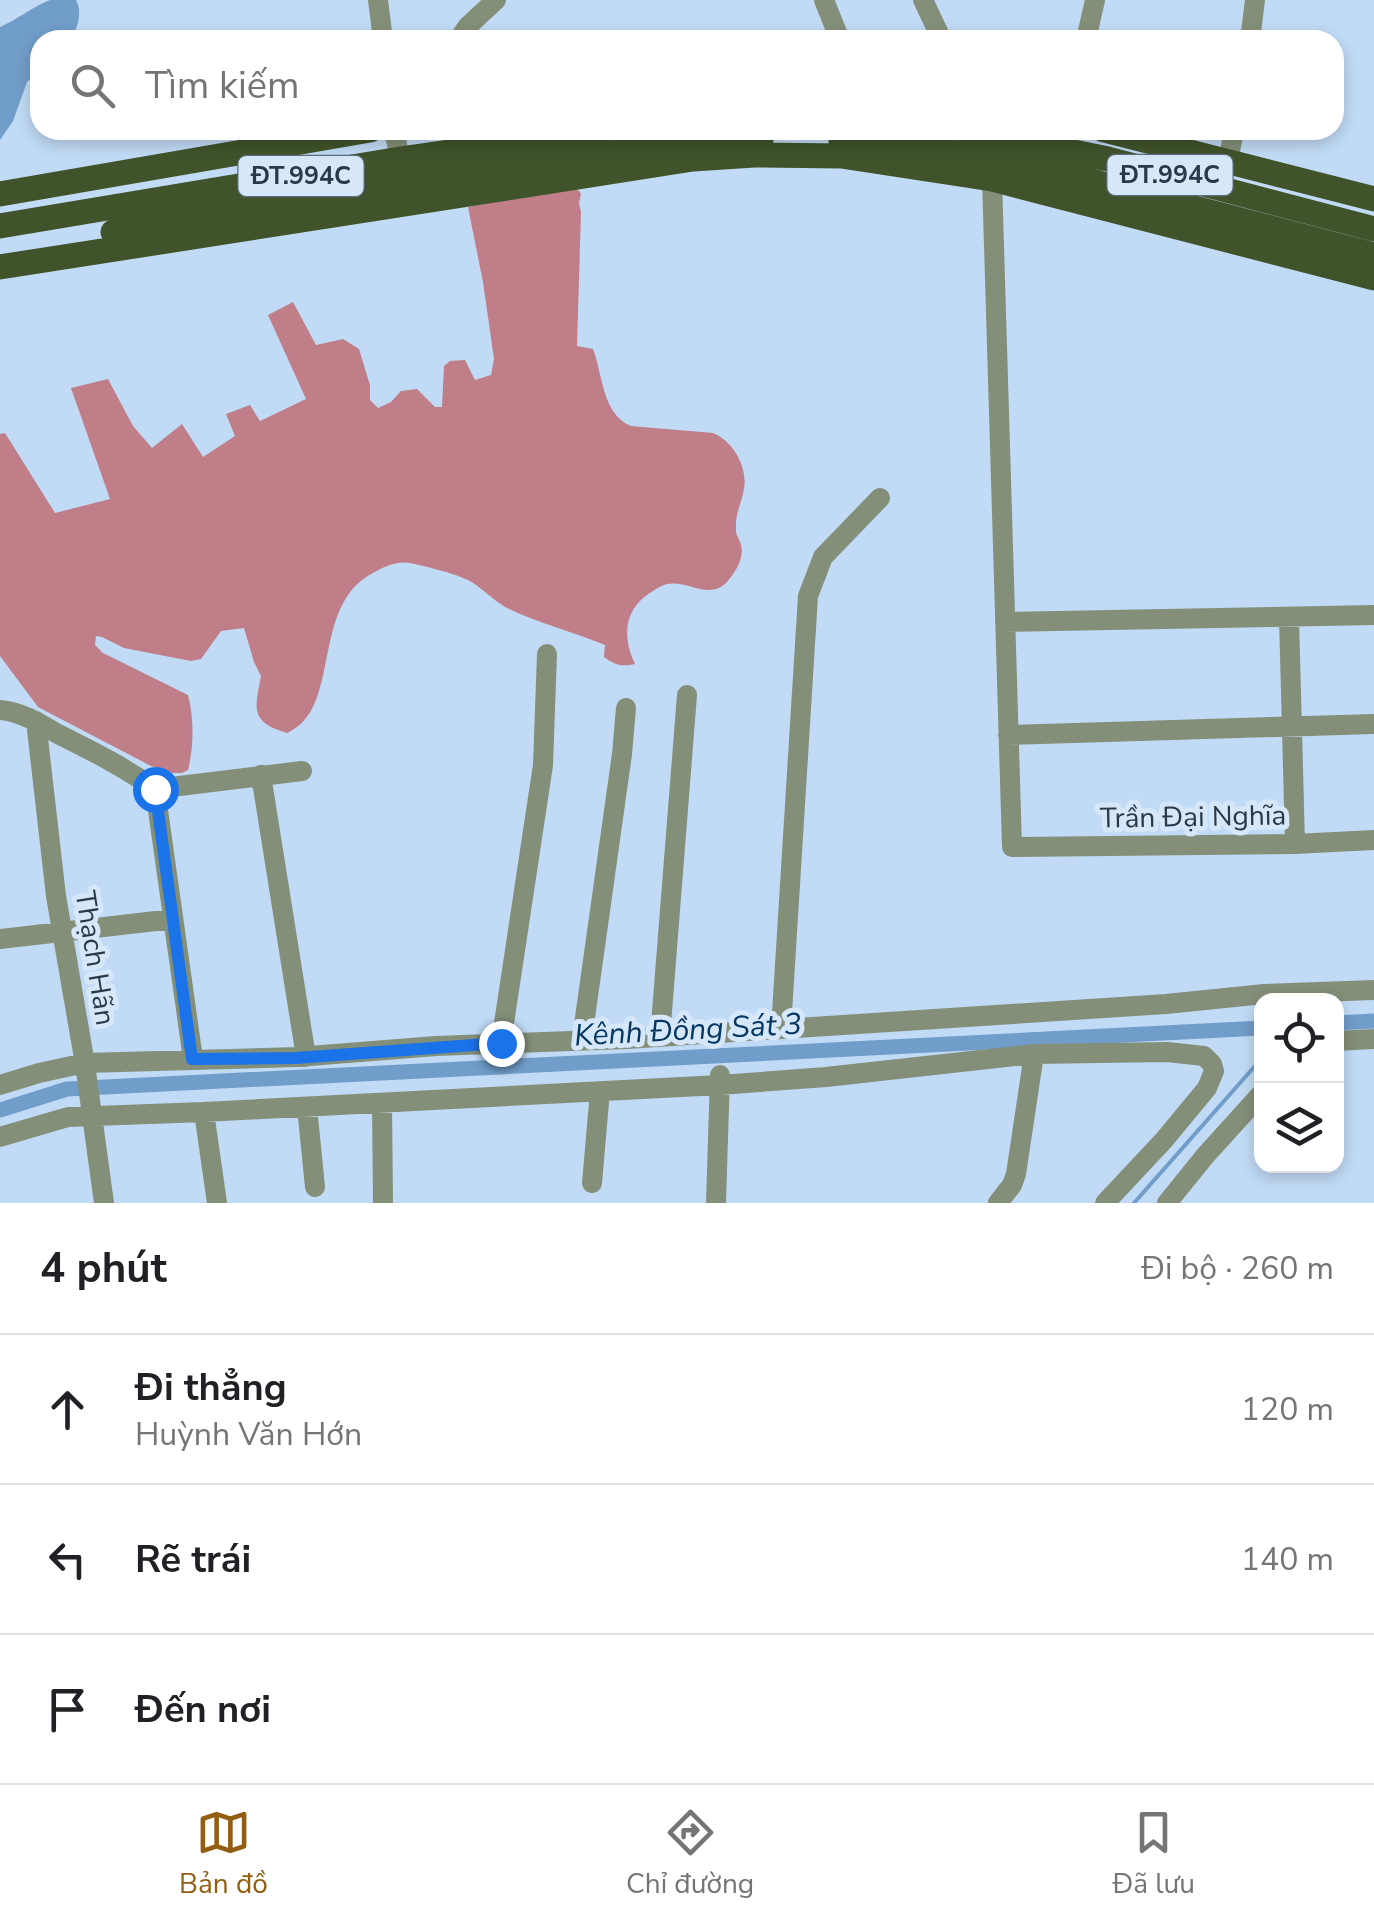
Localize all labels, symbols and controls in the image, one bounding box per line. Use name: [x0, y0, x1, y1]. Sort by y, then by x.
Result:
search box: [30, 30, 1344, 140]
icon: search: [65, 58, 120, 113]
text: Tìm kiếm: [145, 60, 300, 111]
road number: ĐT.994C: [1108, 155, 1232, 195]
road number: ĐT.994C: [238, 156, 364, 196]
route start: [133, 767, 179, 813]
street label: Trần Đại Nghĩa: [1100, 796, 1286, 838]
street label: Thạch Hãn: [66, 888, 124, 1028]
map controls: [1254, 993, 1344, 1173]
button: locate: [1254, 993, 1344, 1083]
water label: Kênh Đồng Sát 3: [573, 1004, 803, 1056]
route end: [479, 1021, 525, 1067]
button: layers: [1254, 1083, 1344, 1173]
text: 4 phút: [40, 1240, 167, 1297]
text: Đi bộ · 260 m: [1141, 1247, 1334, 1290]
text: Đi thẳng: [135, 1362, 287, 1413]
icon: ahead: [40, 1382, 95, 1437]
text: 120 m: [1241, 1388, 1334, 1431]
text: Huỳnh Văn Hớn: [135, 1413, 362, 1456]
icon: left: [40, 1532, 95, 1587]
text: Rẽ trái: [135, 1534, 251, 1585]
text: 140 m: [1241, 1538, 1334, 1581]
icon: arrive: [40, 1682, 95, 1737]
text: Đến nơi: [135, 1684, 271, 1735]
tab: Bản đồ: [179, 1805, 268, 1903]
tab: Chỉ đường: [626, 1805, 754, 1903]
tab: Đã lưu: [1112, 1805, 1195, 1903]

